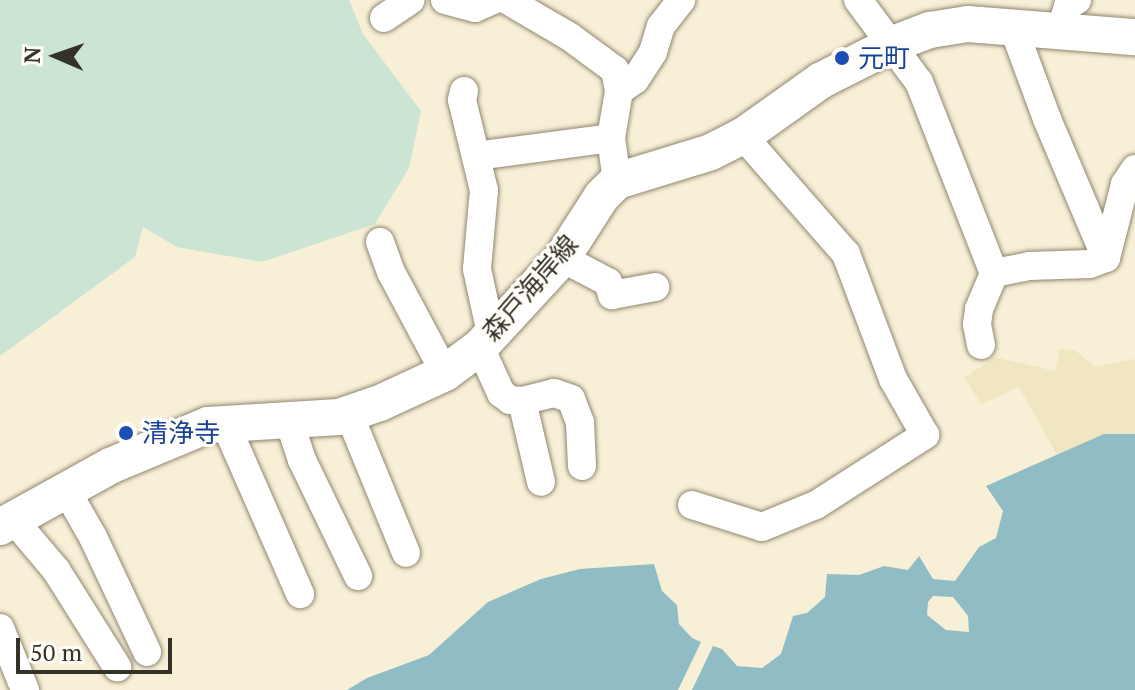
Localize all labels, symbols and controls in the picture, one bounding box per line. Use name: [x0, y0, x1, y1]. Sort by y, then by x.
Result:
north arrow: [16, 16, 96, 96]
place label: 元町: [858, 42, 910, 74]
text: N: [17, 46, 46, 64]
marker: 元町: [833, 49, 851, 67]
street label: 森戸海岸線: [476, 229, 584, 347]
place label: 清浄寺: [142, 417, 220, 449]
marker: 清浄寺: [117, 424, 135, 442]
scale bar: [20, 622, 176, 672]
text: 50 m: [30, 636, 82, 668]

